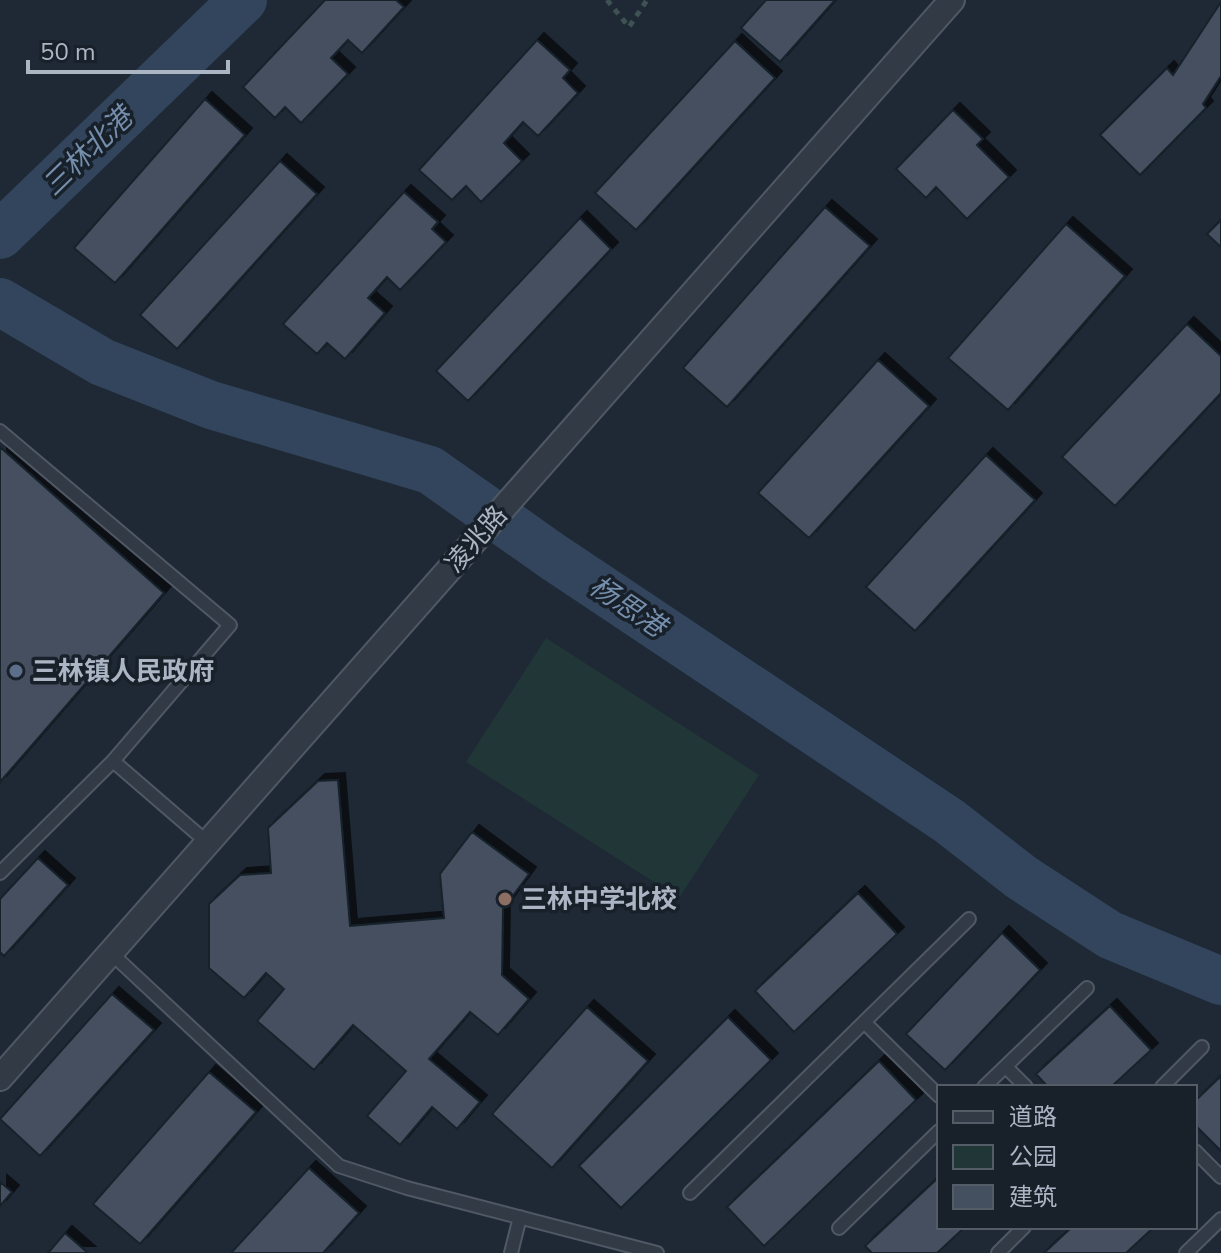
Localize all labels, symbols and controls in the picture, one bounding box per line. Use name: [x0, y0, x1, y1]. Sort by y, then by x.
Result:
scale bar: [28, 24, 228, 74]
text: 50 m: [40, 36, 96, 68]
water label: 三林北港: [34, 96, 144, 204]
street label: 凌兆路: [438, 498, 515, 580]
water label: 杨思港: [582, 568, 676, 648]
place label: 三林镇人民政府: [32, 654, 214, 689]
marker: 三林镇人民政府: [7, 662, 25, 680]
place label: 三林中学北校: [521, 882, 677, 917]
marker: 三林中学北校: [496, 890, 514, 908]
legend: [937, 1085, 1197, 1229]
text: 道路: [1009, 1101, 1057, 1133]
text: 公园: [1009, 1141, 1057, 1173]
text: 建筑: [1009, 1181, 1057, 1213]

